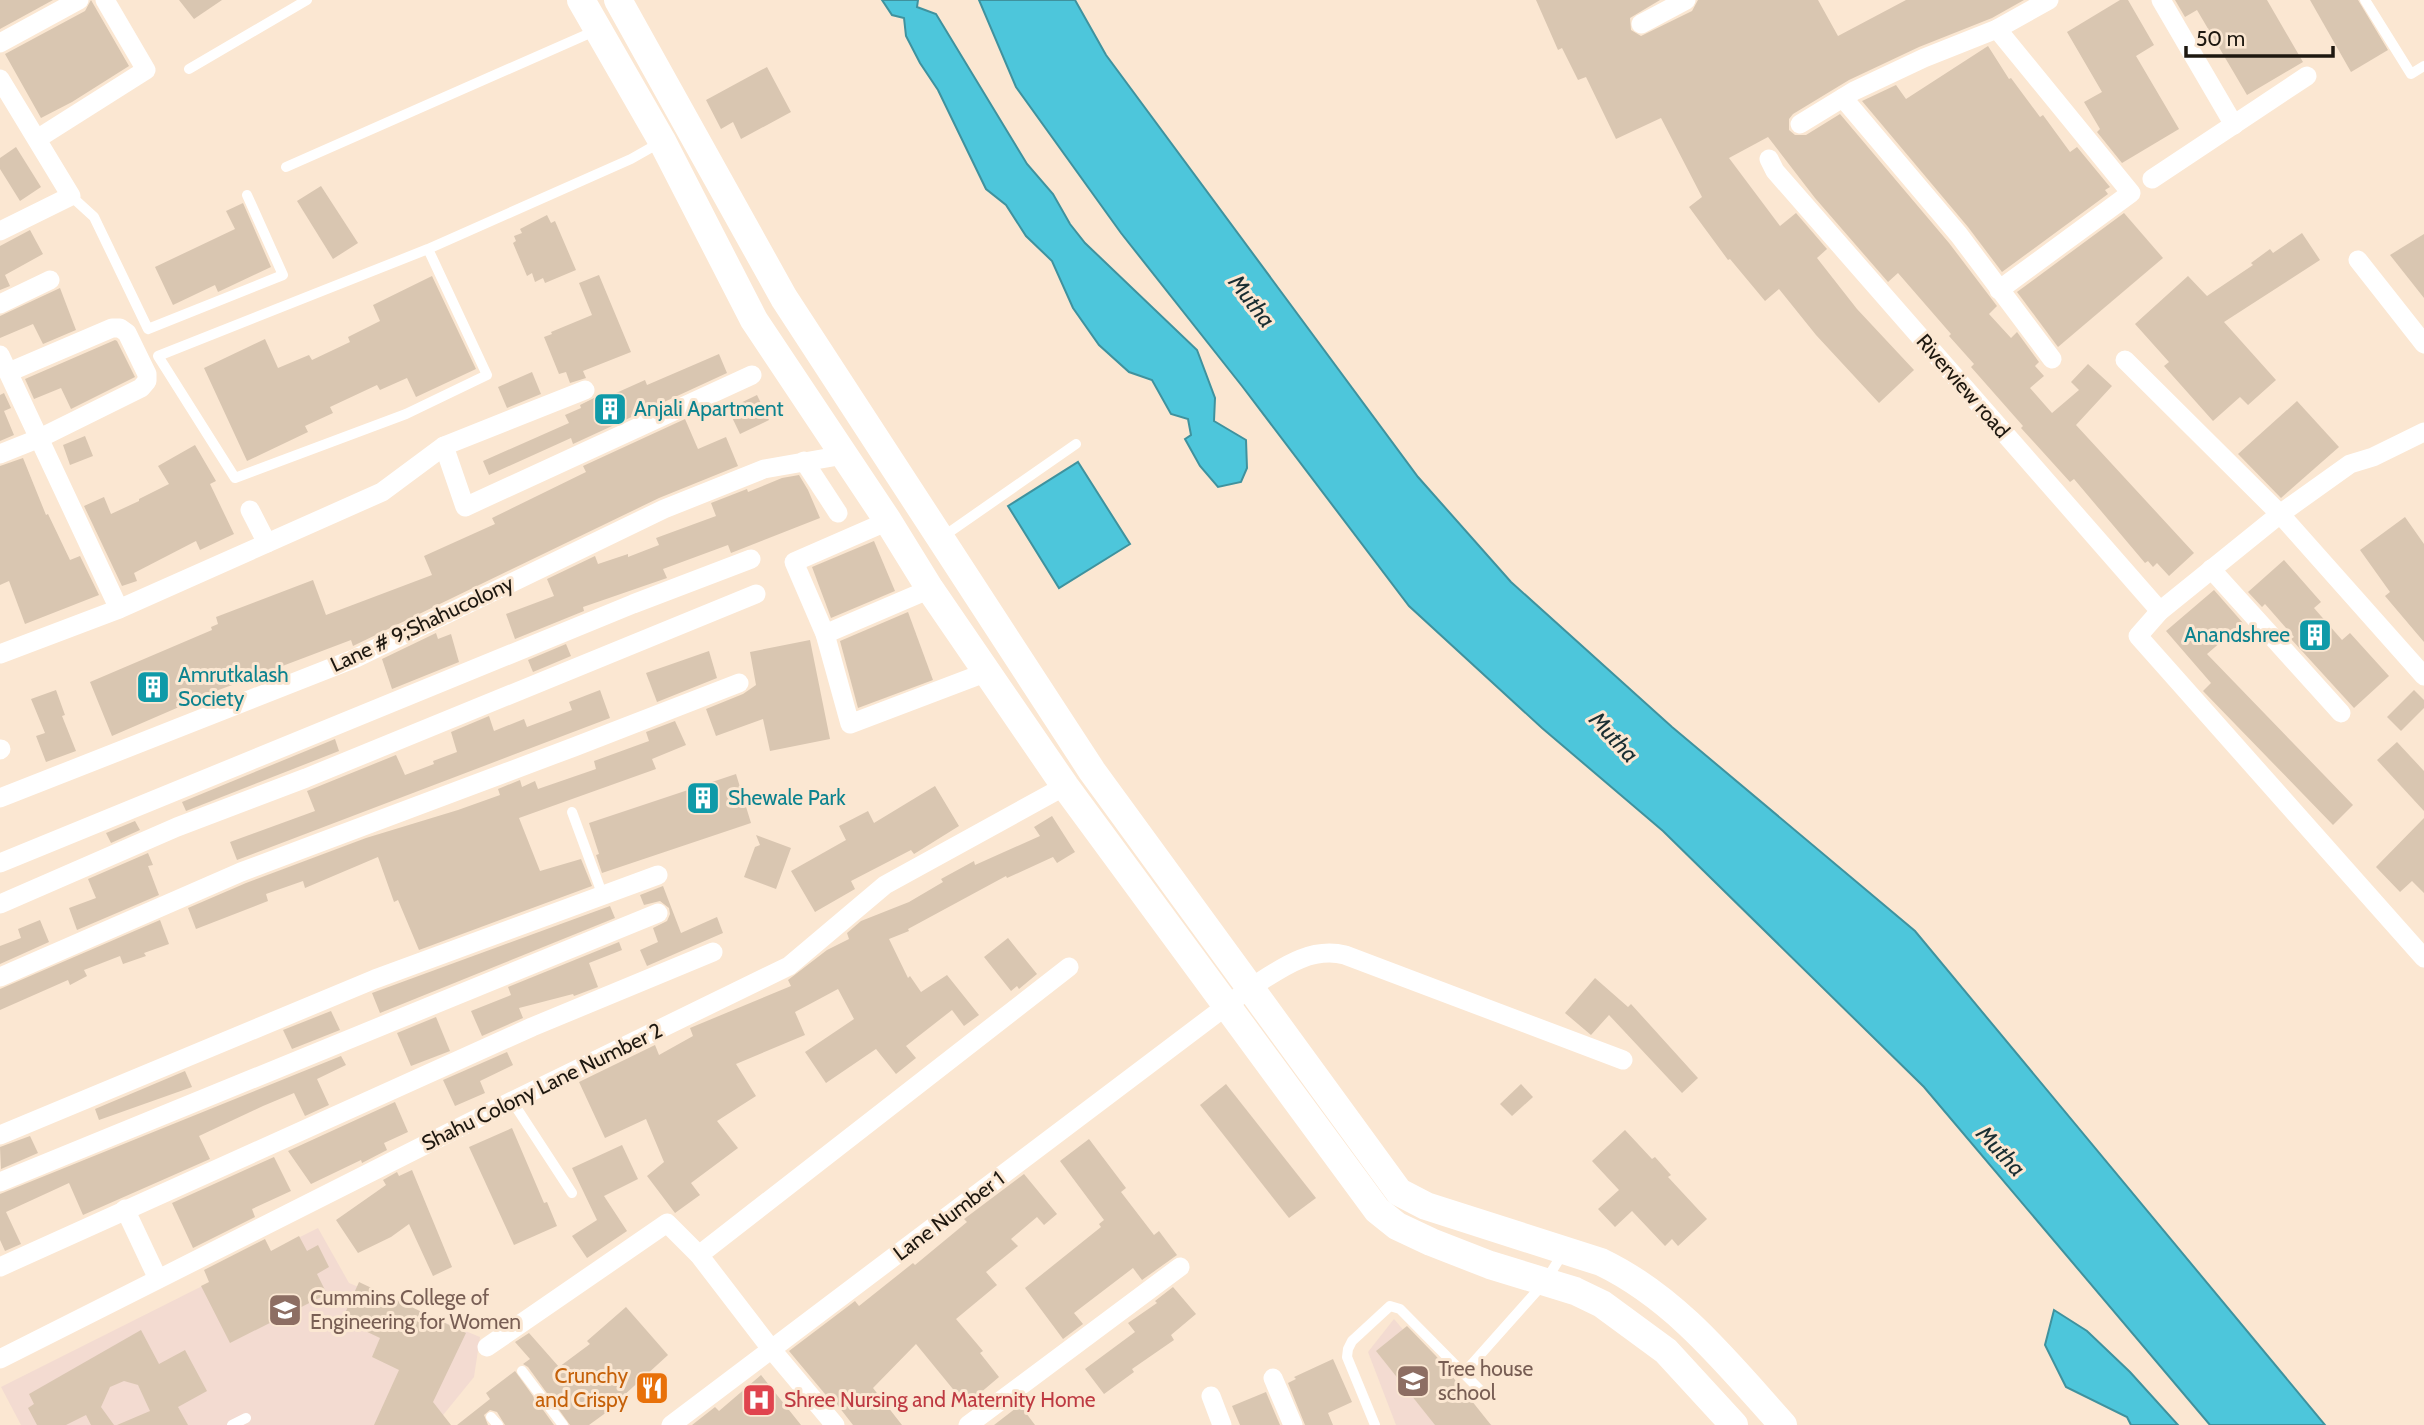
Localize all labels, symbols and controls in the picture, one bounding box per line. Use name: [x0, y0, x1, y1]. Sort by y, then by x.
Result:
scale bar: [2186, 14, 2333, 58]
text: 50 m: [2196, 26, 2245, 51]
water label: Mutha: [1222, 268, 1281, 333]
street label: Riverview road: [1911, 329, 2015, 443]
building icon: Anjali Apartment: [591, 390, 629, 428]
place label: Anjali Apartment: [634, 396, 784, 422]
street label: Lane # 9;Shahucolony: [326, 570, 518, 677]
building icon: Anandshree: [2296, 616, 2334, 654]
place label: Anandshree: [2184, 622, 2290, 647]
place label: Amrutkalash Society: [178, 662, 289, 711]
building icon: Amrutkalash Society: [134, 668, 172, 706]
water label: Mutha: [1583, 705, 1645, 768]
building icon: Shewale Park: [684, 779, 722, 817]
place label: Shewale Park: [728, 785, 846, 810]
street label: Shahu Colony Lane Number 2: [417, 1017, 666, 1156]
water label: Mutha: [1970, 1119, 2032, 1182]
street label: Lane Number 1: [888, 1166, 1009, 1265]
place label: Cummins College of Engineering for Women: [310, 1285, 521, 1334]
school or university icon: Cummins College of Engineering for Women: [266, 1291, 304, 1329]
place label: Tree house school: [1438, 1356, 1534, 1405]
school or university icon: Tree house school: [1394, 1362, 1432, 1400]
place label: Crunchy and Crispy: [535, 1363, 628, 1412]
restaurant icon: Crunchy and Crispy: [633, 1369, 671, 1407]
hospital icon: Shree Nursing and Maternity Home: [740, 1381, 778, 1419]
place label: Shree Nursing and Maternity Home: [784, 1387, 1096, 1412]

